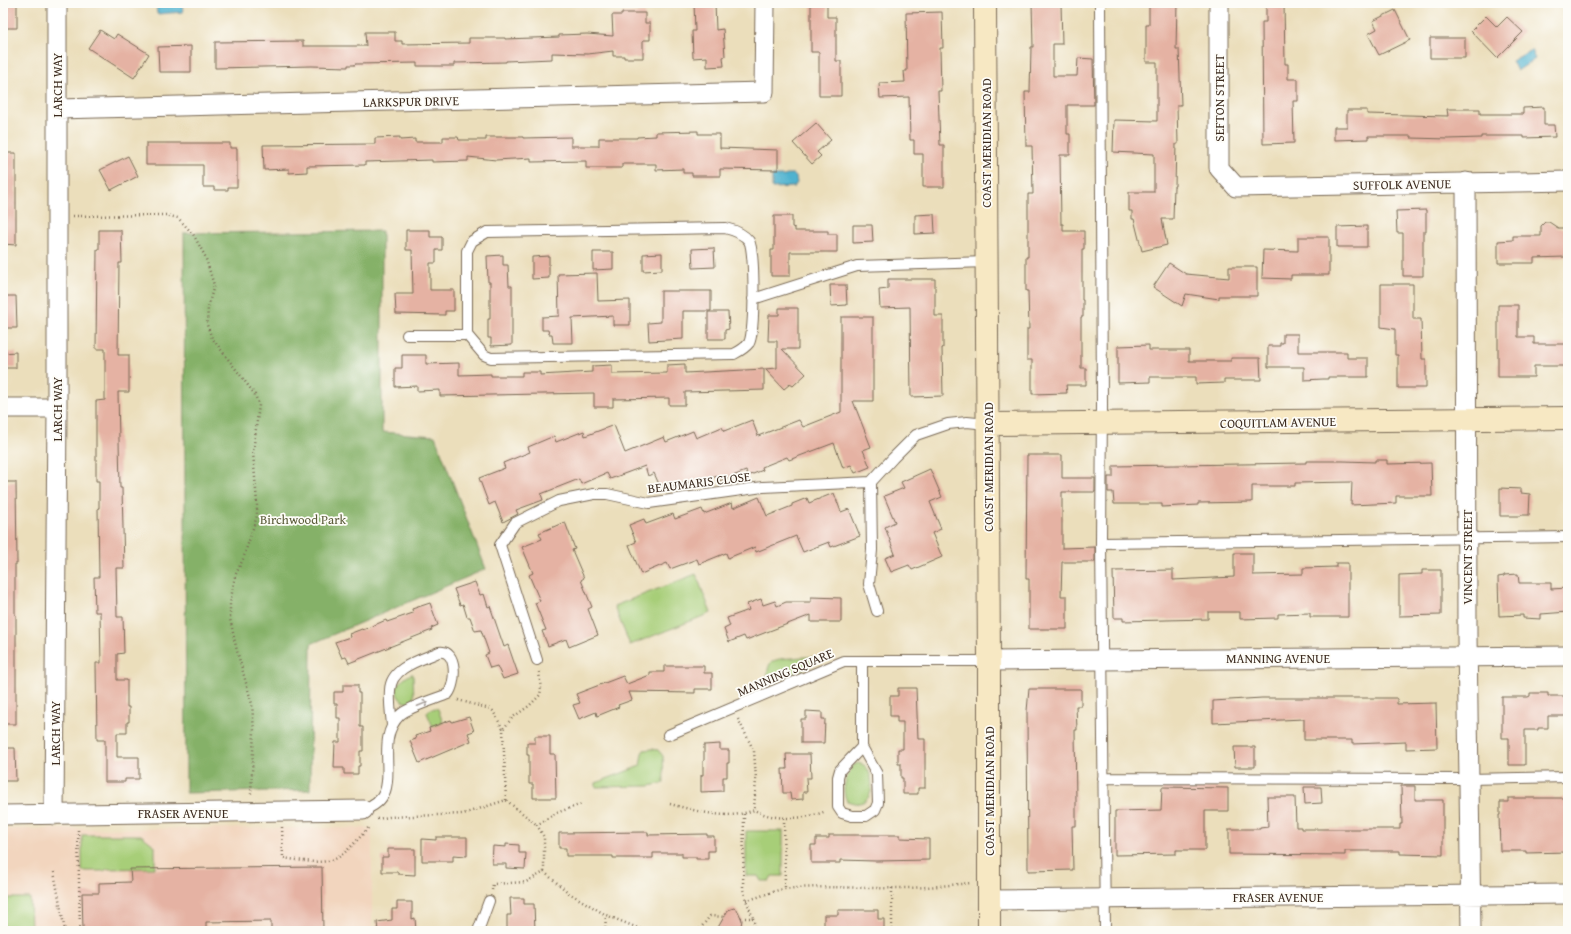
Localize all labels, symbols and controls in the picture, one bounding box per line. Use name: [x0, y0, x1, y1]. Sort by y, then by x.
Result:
street label: LARCH WAY: [48, 52, 67, 117]
street label: SEFTON STREET: [1210, 54, 1229, 142]
street label: COAST MERIDIAN ROAD: [977, 78, 996, 208]
street label: LARKSPUR DRIVE: [363, 91, 460, 112]
street label: SUFFOLK AVENUE: [1353, 174, 1452, 195]
street label: LARCH WAY: [48, 376, 67, 441]
street label: COAST MERIDIAN ROAD: [979, 402, 998, 532]
street label: COQUITLAM AVENUE: [1220, 412, 1337, 433]
street label: BEAUMARIS CLOSE: [647, 467, 752, 498]
street label: VINCENT STREET: [1458, 509, 1477, 604]
park label: Birchwood Park: [260, 510, 347, 529]
street label: MANNING SQUARE: [734, 643, 837, 701]
street label: MANNING AVENUE: [1226, 649, 1330, 668]
street label: LARCH WAY: [46, 700, 65, 765]
one-way arrow: [417, 700, 429, 707]
street label: COAST MERIDIAN ROAD: [980, 726, 999, 856]
street label: FRASER AVENUE: [138, 804, 229, 823]
street label: FRASER AVENUE: [1233, 888, 1324, 907]

